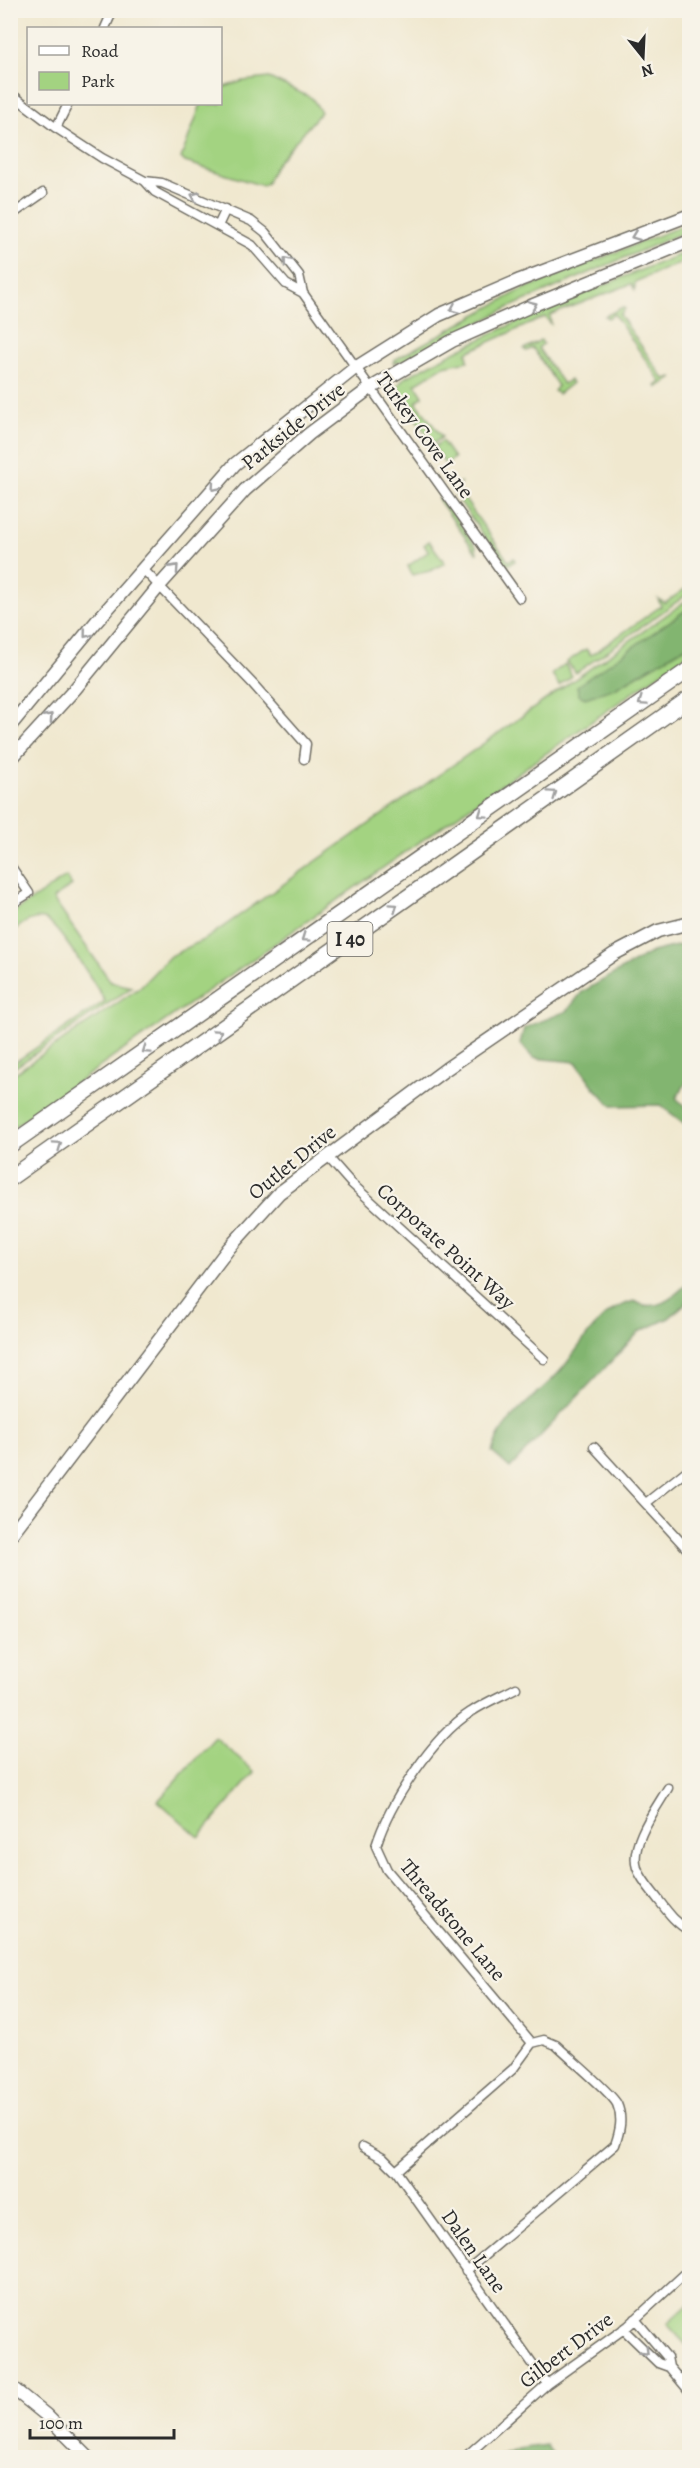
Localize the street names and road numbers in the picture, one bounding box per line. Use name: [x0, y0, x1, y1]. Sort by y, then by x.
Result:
street label: Turkey Cove Lane: [370, 366, 480, 504]
street label: Parkside Drive: [235, 376, 351, 476]
road number: I 40: [328, 922, 372, 956]
street label: Outlet Drive: [242, 1118, 342, 1206]
street label: Corporate Point Way: [371, 1176, 522, 1316]
street label: Threadstone Lane: [394, 1853, 512, 1987]
street label: Dalen Lane: [435, 2204, 513, 2298]
street label: Gilbert Drive: [513, 2305, 619, 2395]

